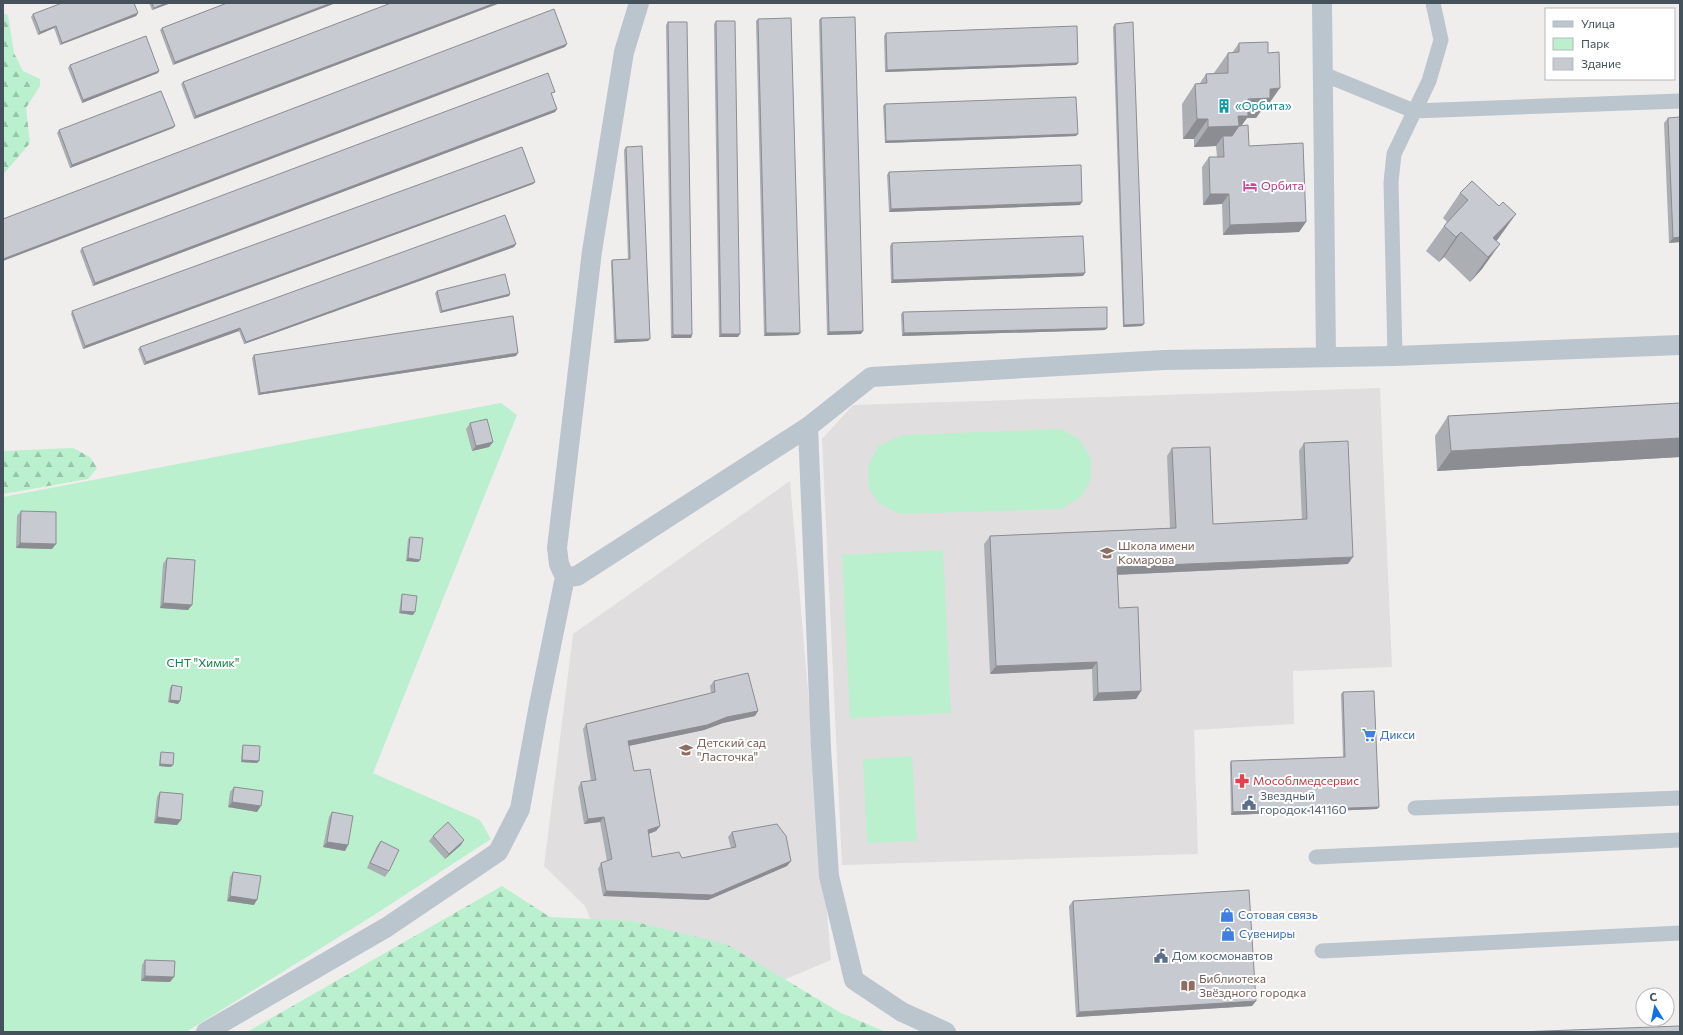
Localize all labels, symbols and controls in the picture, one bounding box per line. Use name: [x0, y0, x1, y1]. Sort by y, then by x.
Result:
legend: [1545, 8, 1675, 80]
text: Улица: [1581, 16, 1615, 30]
text: Парк: [1581, 36, 1610, 50]
text: Здание: [1581, 56, 1621, 70]
building icon: «Орбита»: [1216, 98, 1232, 114]
place label: «Орбита»: [1235, 98, 1292, 112]
hotel icon: Орбита: [1242, 178, 1258, 194]
place label: Орбита: [1261, 178, 1304, 192]
place label: Школа имени Комарова: [1118, 538, 1195, 566]
school or university icon: Школа имени Комарова: [1099, 545, 1115, 561]
park label: СНТ "Химик": [167, 655, 240, 669]
supermarket icon: Дикси: [1361, 727, 1377, 743]
place label: Дикси: [1380, 727, 1415, 741]
place label: Детский сад "Ласточка": [697, 735, 766, 763]
school or university icon: Детский сад "Ласточка": [678, 742, 694, 758]
pharmacy icon: Мособлмедсервис: [1234, 773, 1250, 789]
place label: Мособлмедсервис: [1253, 773, 1359, 787]
place label: Звездный городок 141160: [1260, 788, 1347, 816]
public building icon: Звездный городок 141160: [1241, 795, 1257, 811]
shop icon: Сотовая связь: [1219, 907, 1235, 923]
place label: Сотовая связь: [1238, 907, 1318, 921]
shop icon: Сувениры: [1220, 926, 1236, 942]
place label: Сувениры: [1239, 926, 1295, 940]
public building icon: Дом космонавтов: [1153, 948, 1169, 964]
place label: Дом космонавтов: [1172, 948, 1273, 962]
place label: Библиотека Звёздного городка: [1199, 971, 1306, 999]
library icon: Библиотека Звёздного городка: [1180, 978, 1196, 994]
north arrow: [1635, 987, 1675, 1027]
text: С: [1648, 990, 1658, 1004]

